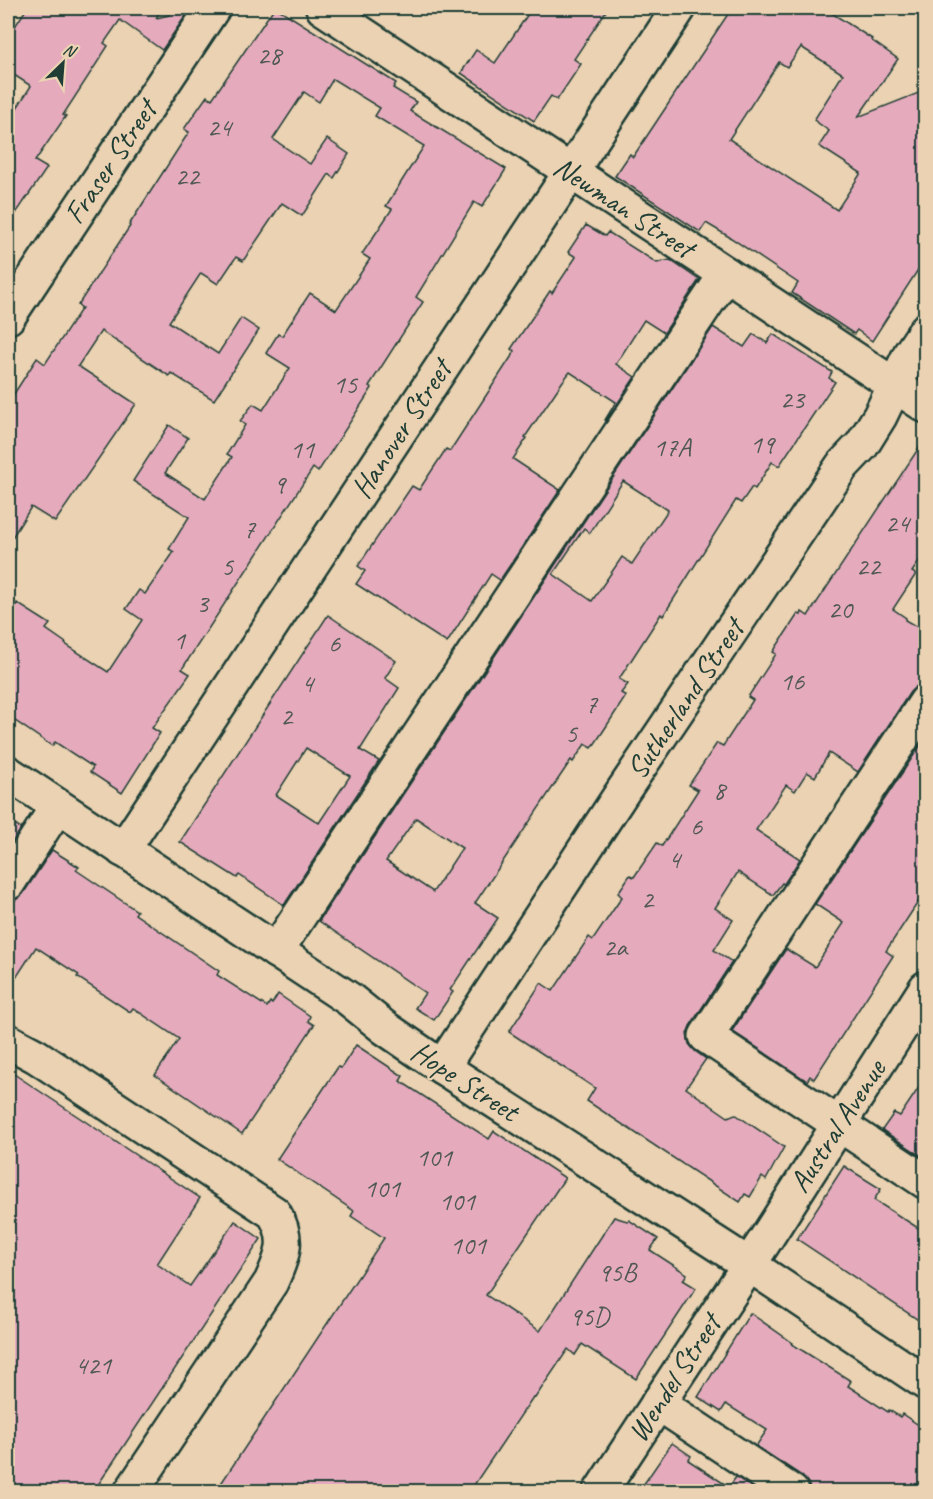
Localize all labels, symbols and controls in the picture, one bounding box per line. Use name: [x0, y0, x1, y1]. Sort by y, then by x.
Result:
north arrow: [33, 33, 93, 93]
house number: 28: [257, 38, 284, 72]
text: N: [60, 39, 80, 63]
street label: Fraser Street: [55, 90, 167, 231]
house number: 24: [207, 110, 234, 144]
street label: Newman Street: [547, 147, 705, 269]
house number: 22: [175, 159, 201, 193]
street label: Hanover Street: [342, 349, 462, 505]
house number: 15: [333, 367, 359, 401]
house number: 23: [780, 382, 806, 416]
house number: 19: [750, 427, 776, 461]
house number: 17A: [653, 430, 692, 464]
house number: 11: [290, 432, 316, 466]
house number: 9: [273, 467, 287, 501]
house number: 24: [885, 506, 912, 540]
house number: 7: [243, 512, 257, 546]
house number: 5: [221, 549, 235, 583]
house number: 22: [856, 549, 882, 583]
house number: 3: [196, 586, 210, 620]
house number: 20: [828, 592, 854, 626]
street label: Sutherland Street: [618, 609, 755, 786]
house number: 1: [173, 623, 187, 657]
house number: 6: [328, 626, 341, 660]
house number: 16: [780, 664, 805, 698]
house number: 4: [301, 666, 316, 700]
house number: 7: [585, 687, 599, 721]
house number: 2: [280, 699, 294, 733]
house number: 5: [565, 716, 579, 750]
house number: 8: [713, 773, 728, 807]
house number: 6: [690, 809, 703, 843]
house number: 4: [668, 842, 683, 876]
house number: 2: [641, 882, 655, 916]
house number: 2a: [603, 930, 629, 964]
street label: Hope Street: [404, 1032, 528, 1131]
street label: Austral Avenue: [780, 1051, 895, 1199]
house number: 101: [416, 1140, 454, 1174]
house number: 101: [364, 1171, 402, 1205]
house number: 101: [439, 1184, 477, 1218]
house number: 101: [450, 1228, 488, 1262]
house number: 95B: [598, 1255, 638, 1289]
house number: 95D: [569, 1299, 611, 1333]
street label: Wendel Street: [619, 1304, 731, 1449]
house number: 421: [75, 1348, 113, 1382]

